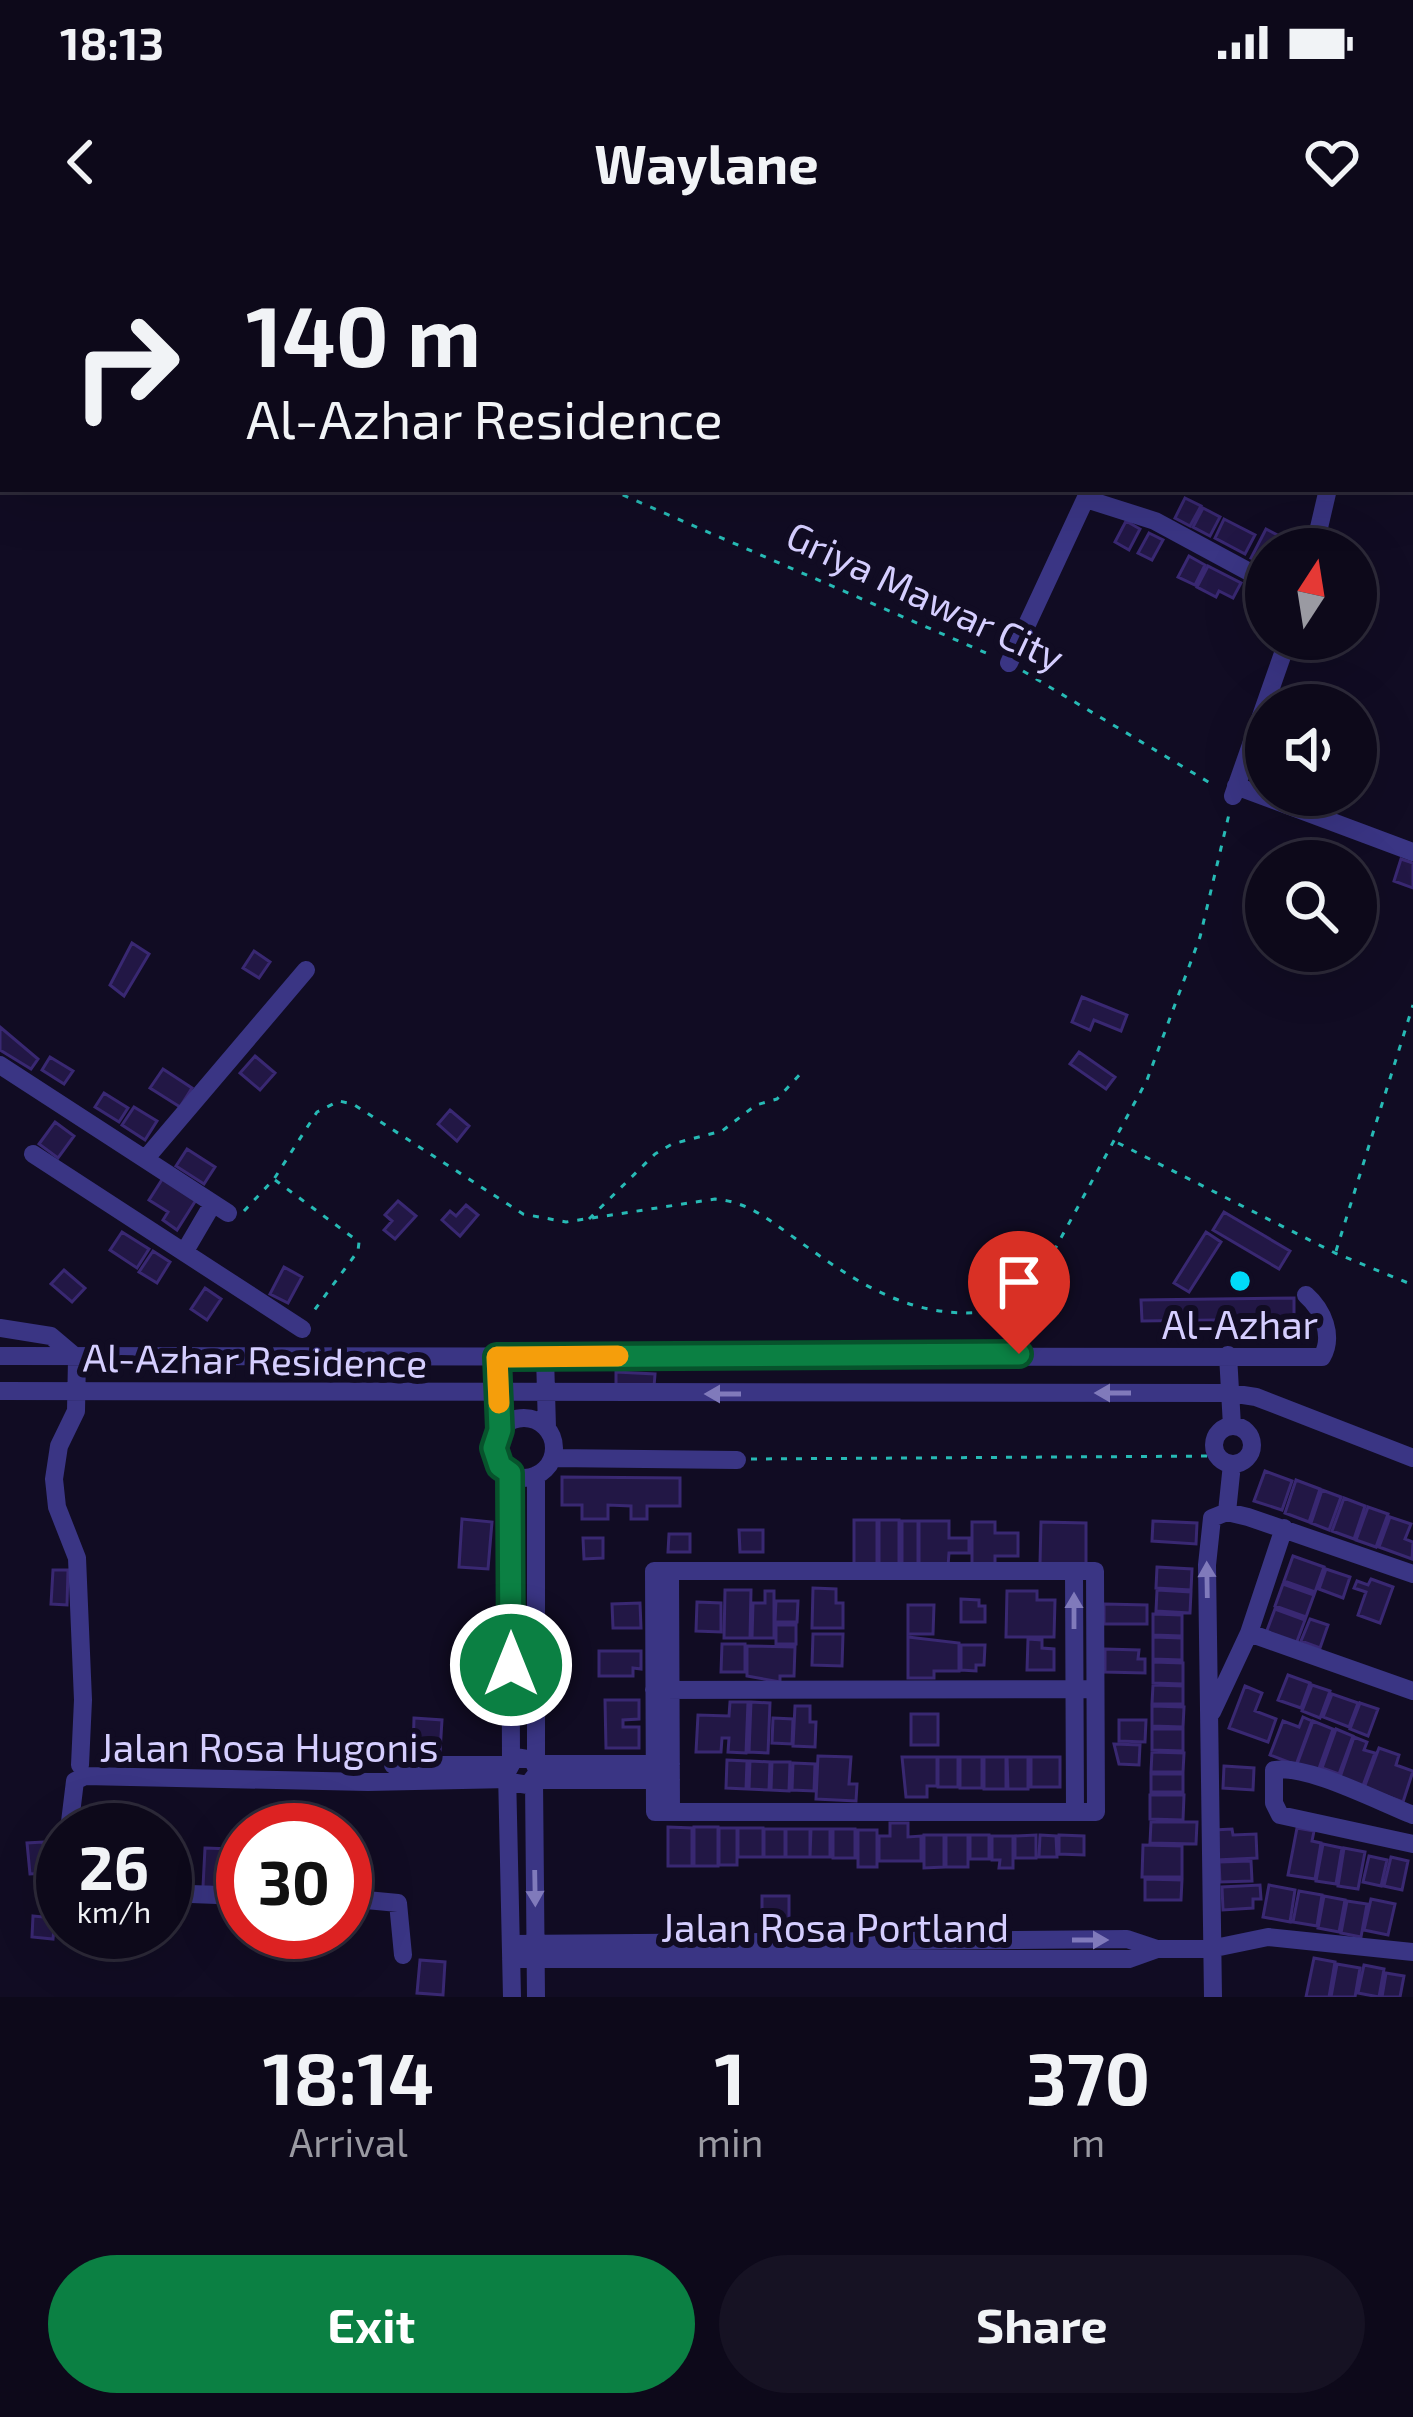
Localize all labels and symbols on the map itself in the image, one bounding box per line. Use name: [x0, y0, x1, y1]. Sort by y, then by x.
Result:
street label: Griya Mawar City: [780, 510, 1072, 680]
north arrow: [1245, 528, 1377, 660]
pin: [968, 1231, 1070, 1354]
marker: Al-Azhar: [1227, 1268, 1253, 1294]
place label: Al-Azhar: [1162, 1300, 1318, 1347]
street label: Al-Azhar Residence: [82, 1332, 428, 1386]
one-way arrow: [1093, 1383, 1131, 1403]
one-way arrow: [703, 1384, 741, 1404]
one-way arrow: [1198, 1560, 1217, 1598]
one-way arrow: [1064, 1591, 1084, 1629]
position arrow: [448, 1602, 574, 1728]
street label: Jalan Rosa Hugonis: [99, 1723, 439, 1770]
speed limit sign: 30: [216, 1803, 372, 1959]
one-way arrow: [525, 1870, 545, 1908]
street label: Jalan Rosa Portland: [661, 1903, 1009, 1950]
one-way arrow: [1072, 1930, 1110, 1949]

